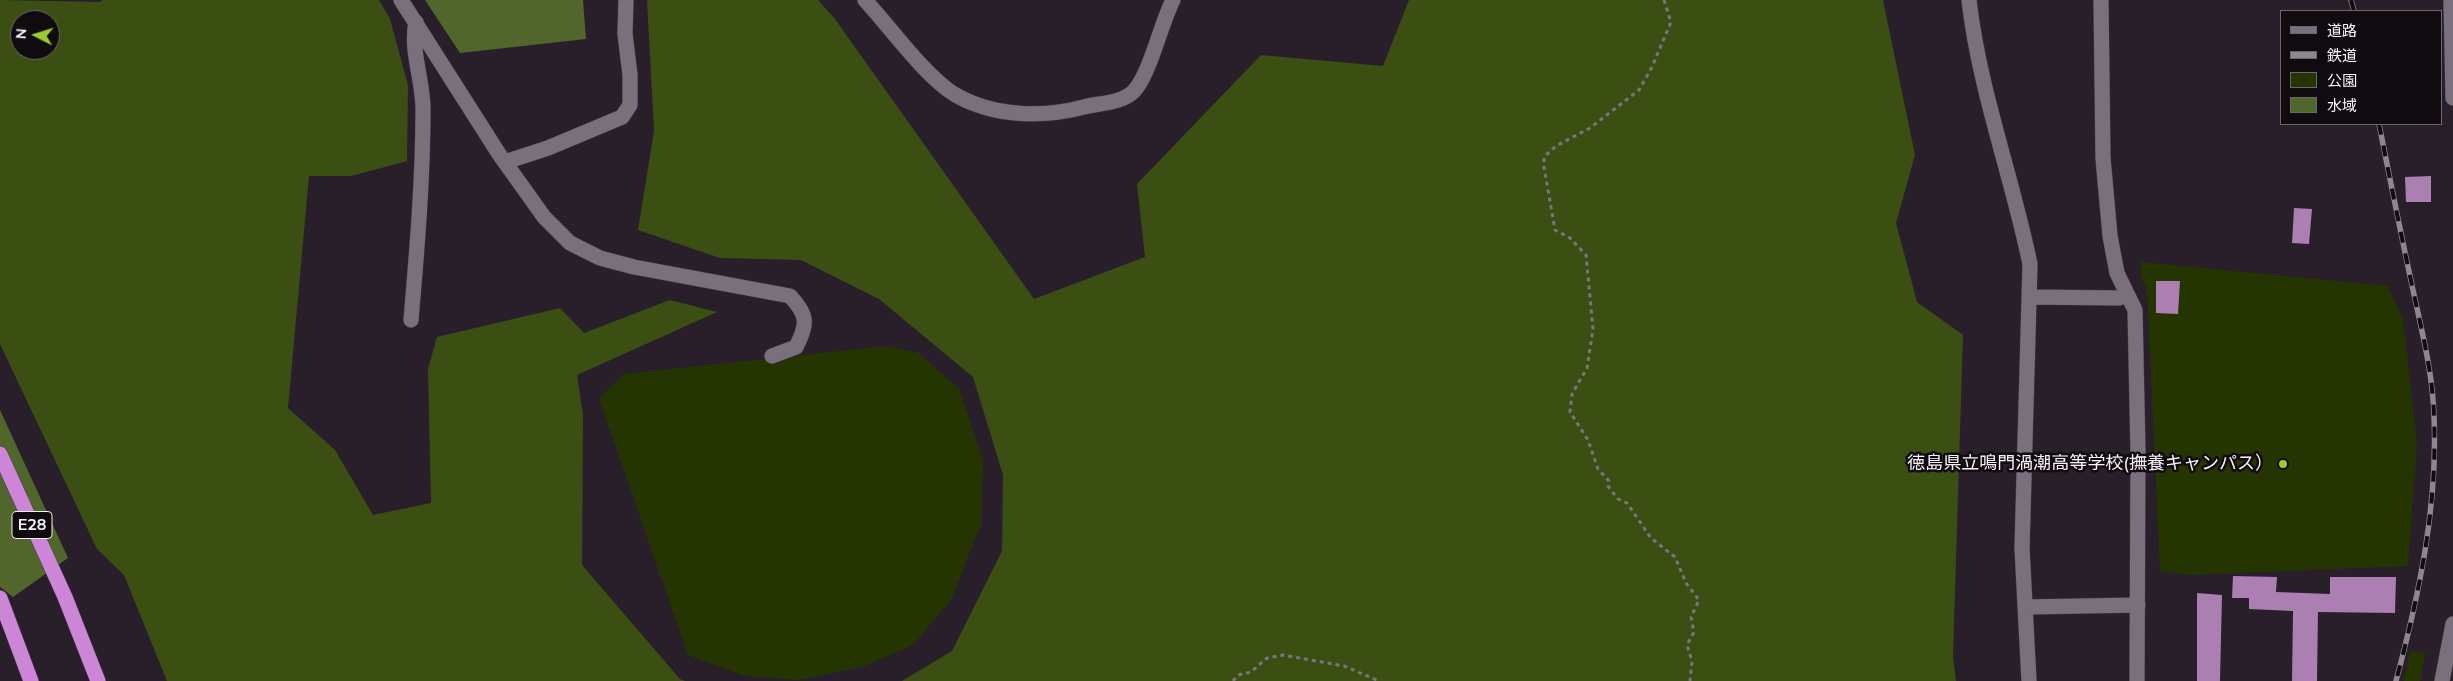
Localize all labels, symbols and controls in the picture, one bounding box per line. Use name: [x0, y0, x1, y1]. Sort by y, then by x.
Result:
north arrow: [10, 10, 60, 60]
legend: [2280, 10, 2443, 125]
text: 道路: [2327, 21, 2357, 40]
text: N: [12, 28, 30, 40]
text: 鉄道: [2327, 46, 2357, 65]
text: 公園: [2327, 71, 2357, 90]
text: 水域: [2327, 96, 2357, 115]
place label: 徳島県立鳴門渦潮高等学校(撫養キャンパス）: [1907, 453, 2273, 475]
marker: 徳島県立鳴門渦潮高等学校(撫養キャンパス）: [2277, 458, 2289, 470]
road number: E28: [12, 512, 52, 538]

